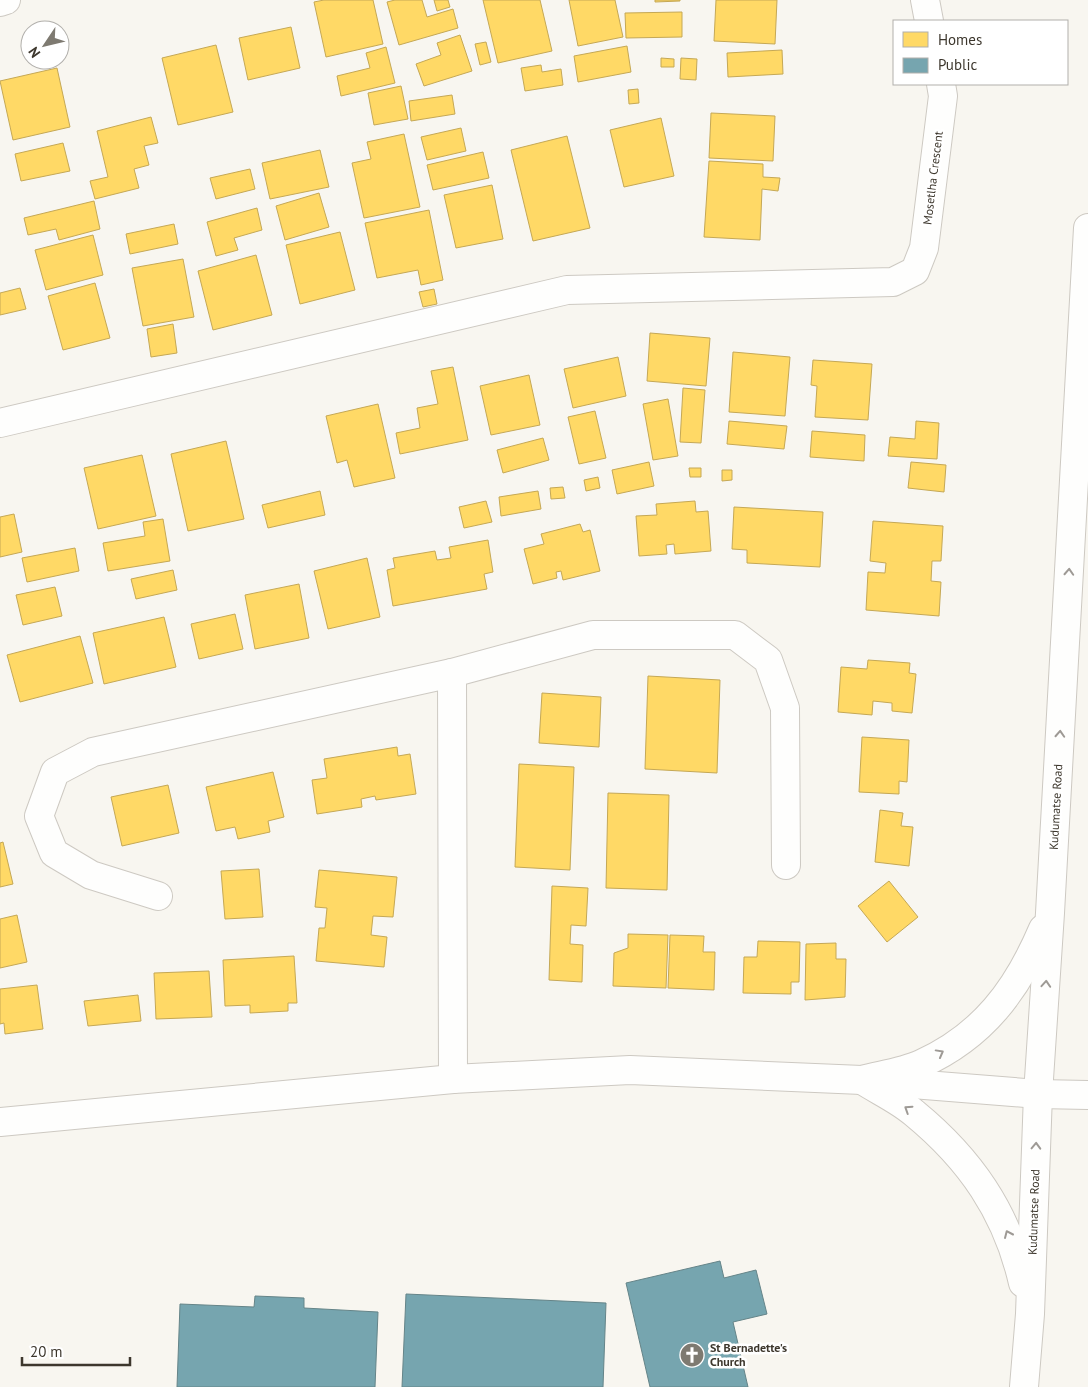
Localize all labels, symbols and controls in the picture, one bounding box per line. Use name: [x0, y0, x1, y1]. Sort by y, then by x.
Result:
north arrow: [20, 20, 70, 70]
legend: [893, 20, 1068, 85]
text: Homes: [938, 30, 982, 49]
text: N: [24, 44, 44, 61]
text: Public: [938, 55, 977, 74]
street label: Mosetlha Crescent: [919, 130, 946, 226]
one-way arrow: [1064, 568, 1074, 576]
one-way arrow: [1055, 730, 1066, 738]
street label: Kudumatse Road: [1046, 764, 1065, 850]
one-way arrow: [1040, 980, 1051, 988]
one-way arrow: [935, 1049, 944, 1059]
one-way arrow: [904, 1106, 913, 1115]
one-way arrow: [1031, 1142, 1042, 1150]
street label: Kudumatse Road: [1025, 1169, 1042, 1255]
one-way arrow: [1003, 1230, 1014, 1239]
scale bar: [22, 1334, 130, 1366]
place label: St Bernadette's Church: [710, 1340, 787, 1369]
text: 20 m: [30, 1342, 63, 1361]
church icon: St Bernadette's Church: [679, 1342, 705, 1368]

